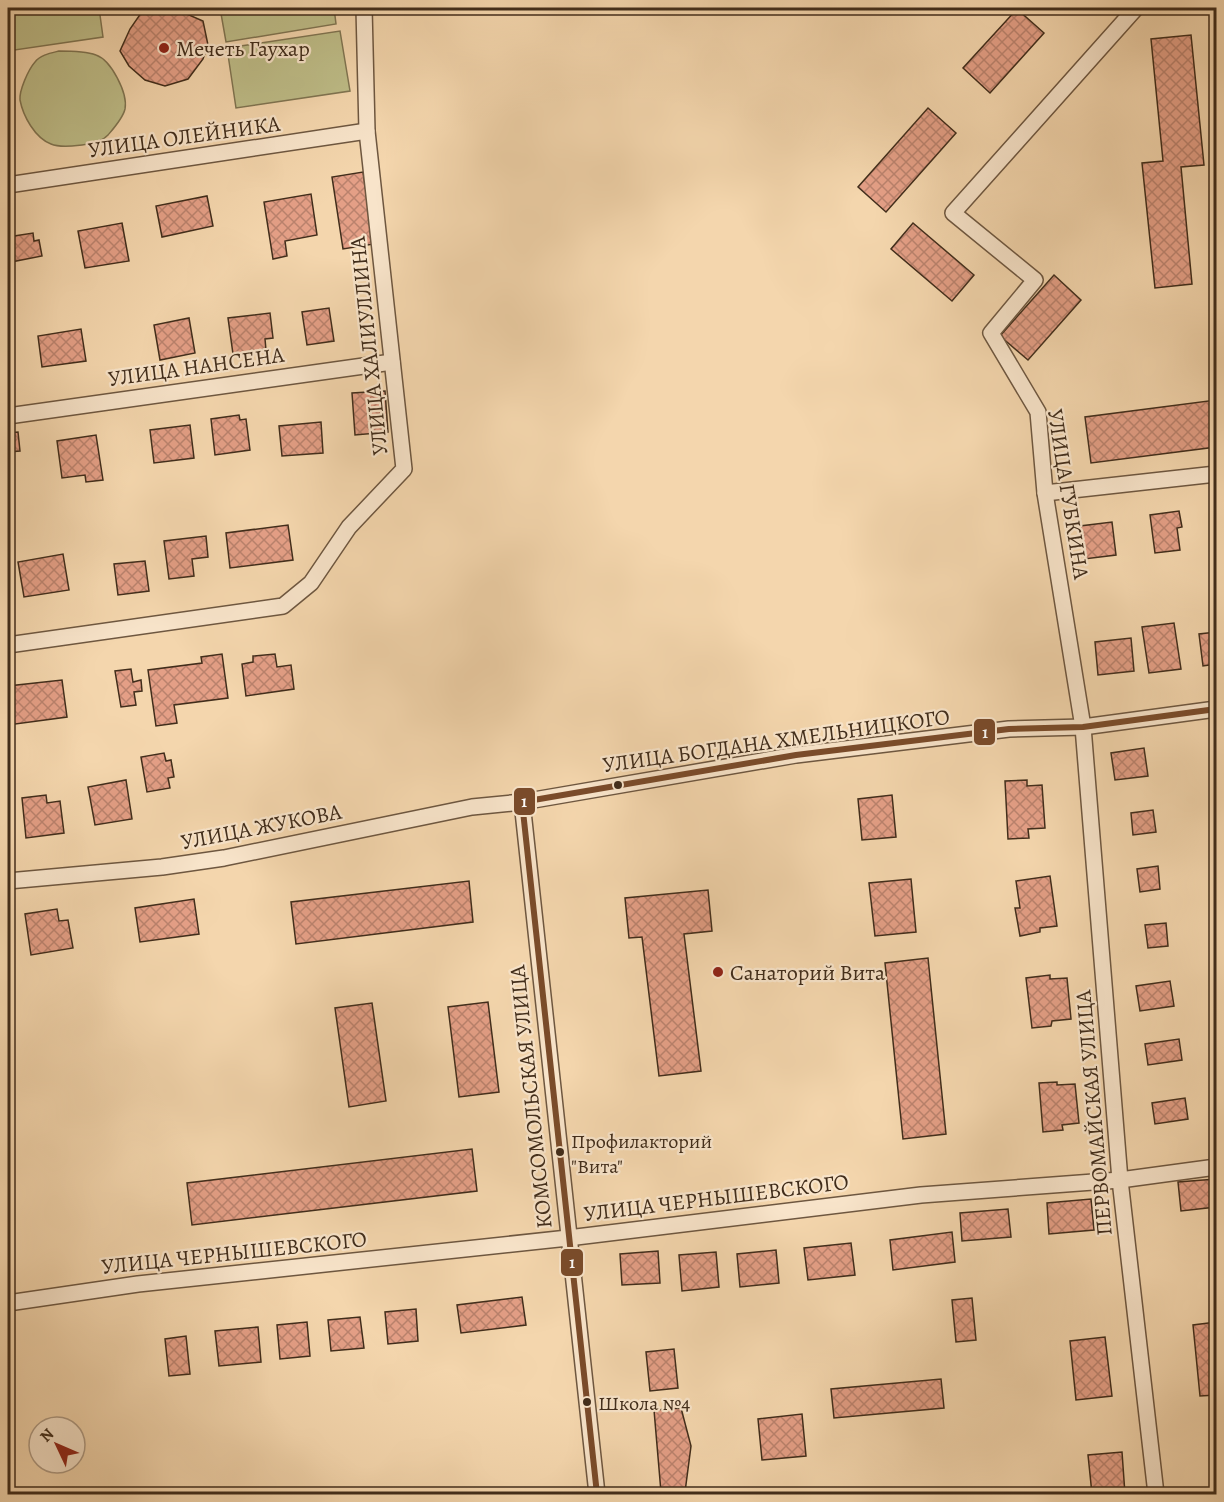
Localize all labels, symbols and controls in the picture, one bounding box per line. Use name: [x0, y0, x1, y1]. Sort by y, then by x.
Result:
place label: Мечеть Гаухар: [176, 34, 310, 64]
marker: Мечеть Гаухар: [157, 41, 171, 55]
street label: УЛИЦА ОЛЕЙНИКА: [86, 108, 283, 165]
street label: УЛИЦА ХАЛИУЛЛИНА: [342, 234, 395, 457]
street label: УЛИЦА НАНСЕНА: [106, 340, 287, 394]
street label: УЛИЦА ГУБКИНА: [1040, 407, 1096, 583]
street label: УЛИЦА БОГДАНА ХМЕЛЬНИЦКОГО: [601, 702, 952, 780]
line badge: 1: [973, 718, 996, 746]
text: 1: [982, 722, 988, 744]
unlabelled marker: [612, 779, 624, 791]
line badge: 1: [513, 787, 536, 816]
text: 1: [521, 791, 527, 813]
street label: УЛИЦА ЖУКОВА: [178, 796, 345, 857]
place label: Санаторий Вита: [730, 958, 886, 988]
street label: КОМСОМОЛЬСКАЯ УЛИЦА: [502, 963, 560, 1230]
marker: Санаторий Вита: [711, 965, 725, 979]
street label: ПЕРВОМАЙСКАЯ УЛИЦА: [1068, 988, 1120, 1237]
place label: Профилакторий "Вита": [571, 1128, 712, 1180]
marker: Профилакторий "Вита": [554, 1146, 566, 1158]
street label: УЛИЦА ЧЕРНЫШЕВСКОГО: [582, 1167, 850, 1229]
street label: УЛИЦА ЧЕРНЫШЕВСКОГО: [100, 1224, 368, 1282]
line badge: 1: [560, 1248, 584, 1277]
text: 1: [569, 1252, 575, 1274]
place label: Школа №4: [598, 1390, 690, 1417]
marker: Школа №4: [581, 1396, 593, 1408]
north arrow: [27, 1415, 87, 1475]
text: N: [35, 1423, 59, 1447]

